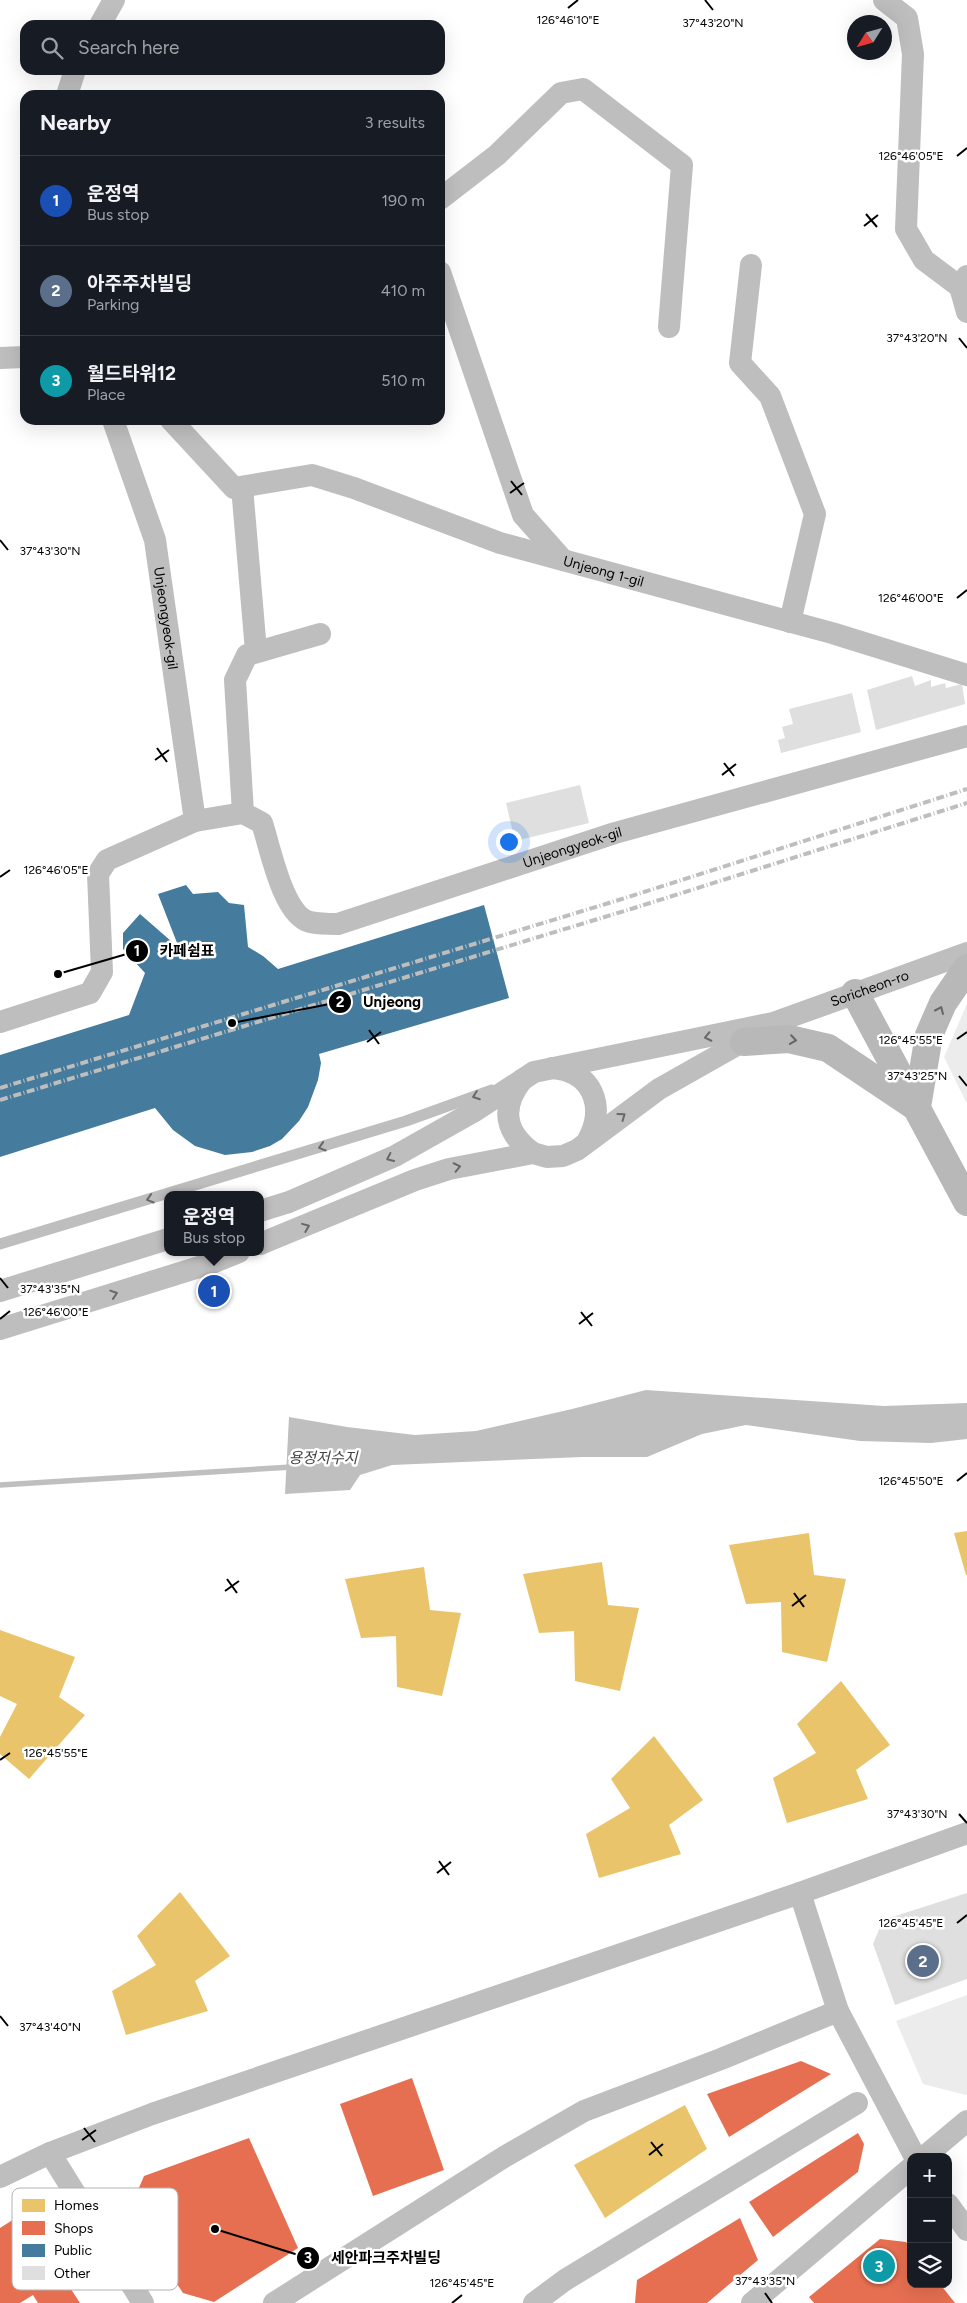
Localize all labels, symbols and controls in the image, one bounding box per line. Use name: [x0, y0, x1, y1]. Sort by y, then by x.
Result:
text: 126°46'10"E: [536, 13, 600, 27]
north arrow: [847, 15, 892, 60]
text: 37°43'20"N: [682, 16, 744, 30]
search box: [20, 20, 445, 75]
icon: search: [38, 34, 66, 62]
text: Search here: [78, 36, 180, 59]
text: Nearby: [40, 110, 111, 135]
text: 3 results: [365, 113, 425, 132]
text: 126°46'05"E: [878, 149, 944, 163]
text: 운정역: [87, 182, 139, 205]
text: 1: [53, 191, 59, 210]
text: 190 m: [382, 191, 425, 210]
text: Bus stop: [87, 205, 149, 224]
text: 아주주차빌딩: [87, 272, 192, 295]
text: 2: [51, 281, 61, 300]
text: 410 m: [381, 281, 425, 300]
text: Parking: [87, 295, 139, 314]
text: 37°43'20"N: [886, 331, 948, 345]
text: 월드타워12: [87, 362, 176, 385]
text: 3: [52, 371, 60, 390]
text: 510 m: [381, 371, 425, 390]
text: Place: [87, 385, 125, 404]
text: 37°43'30"N: [19, 544, 81, 558]
street label: Unjeong 1-gil: [561, 552, 646, 591]
street label: Unjeongyeok-gil: [150, 566, 181, 671]
text: 126°46'00"E: [878, 591, 944, 605]
street label: Unjeongyeok-gil: [521, 823, 624, 872]
your location: [496, 829, 522, 855]
text: 126°46'05"E: [23, 863, 89, 877]
callout: 카페쉼표: [124, 936, 225, 966]
text: 1: [134, 942, 140, 960]
text: 카페쉼표: [159, 942, 215, 960]
street label: Soricheon-ro: [828, 967, 911, 1011]
callout: Unjeong: [328, 987, 431, 1017]
text: 2: [336, 993, 345, 1011]
text: Unjeong: [363, 993, 421, 1011]
one-way arrow: [934, 1006, 944, 1015]
one-way arrow: [704, 1031, 713, 1041]
text: 126°45'55"E: [879, 1033, 943, 1047]
one-way arrow: [788, 1035, 797, 1045]
text: 37°43'25"N: [887, 1069, 947, 1083]
one-way arrow: [473, 1090, 481, 1100]
one-way arrow: [616, 1113, 625, 1122]
one-way arrow: [319, 1141, 327, 1151]
one-way arrow: [386, 1151, 395, 1162]
one-way arrow: [452, 1162, 461, 1173]
popup: [164, 1191, 264, 1256]
one-way arrow: [146, 1193, 154, 1203]
text: 운정역: [183, 1205, 235, 1228]
one-way arrow: [301, 1222, 310, 1233]
text: Bus stop: [183, 1228, 245, 1247]
pin: 1: [198, 1272, 230, 1310]
text: 37°43'35"N: [20, 1282, 80, 1296]
one-way arrow: [109, 1290, 117, 1300]
text: 126°46'00"E: [23, 1305, 89, 1319]
water label: 용정저수지: [288, 1449, 359, 1467]
text: 126°45'50"E: [878, 1474, 944, 1488]
text: 126°45'55"E: [24, 1746, 88, 1760]
text: 37°43'30"N: [886, 1807, 948, 1821]
text: 126°45'45"E: [879, 1916, 943, 1930]
pin: 2: [907, 1942, 939, 1980]
text: 37°43'40"N: [19, 2020, 81, 2034]
map controls: [907, 2153, 952, 2288]
button: +: [907, 2153, 952, 2198]
legend: [12, 2188, 178, 2290]
text: Homes: [54, 2197, 99, 2214]
button: −: [907, 2198, 952, 2243]
text: Shops: [54, 2220, 93, 2237]
text: Public: [54, 2242, 92, 2259]
callout: 세안파크주차빌딩: [295, 2243, 451, 2273]
button: layers: [907, 2243, 952, 2288]
pin: 3: [863, 2247, 895, 2285]
text: 3: [304, 2249, 312, 2267]
text: 세안파크주차빌딩: [331, 2249, 441, 2267]
text: Other: [54, 2265, 91, 2282]
text: 37°43'35"N: [735, 2274, 795, 2288]
text: 126°45'45"E: [430, 2276, 494, 2290]

